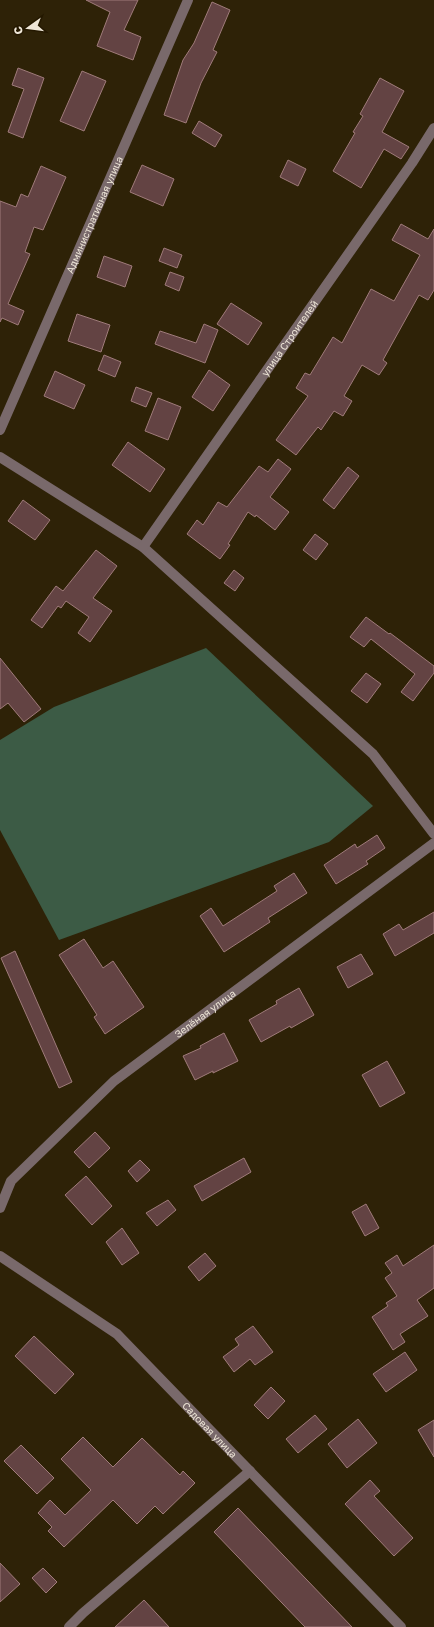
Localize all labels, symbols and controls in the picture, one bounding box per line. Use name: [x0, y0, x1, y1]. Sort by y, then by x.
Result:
north arrow: [8, 8, 48, 48]
text: С: [11, 25, 25, 36]
street label: Административная улица: [63, 154, 125, 275]
street label: улица Строителей: [259, 298, 320, 378]
street label: Зелёная улица: [172, 987, 238, 1040]
street label: Садовая улица: [180, 1399, 240, 1460]

